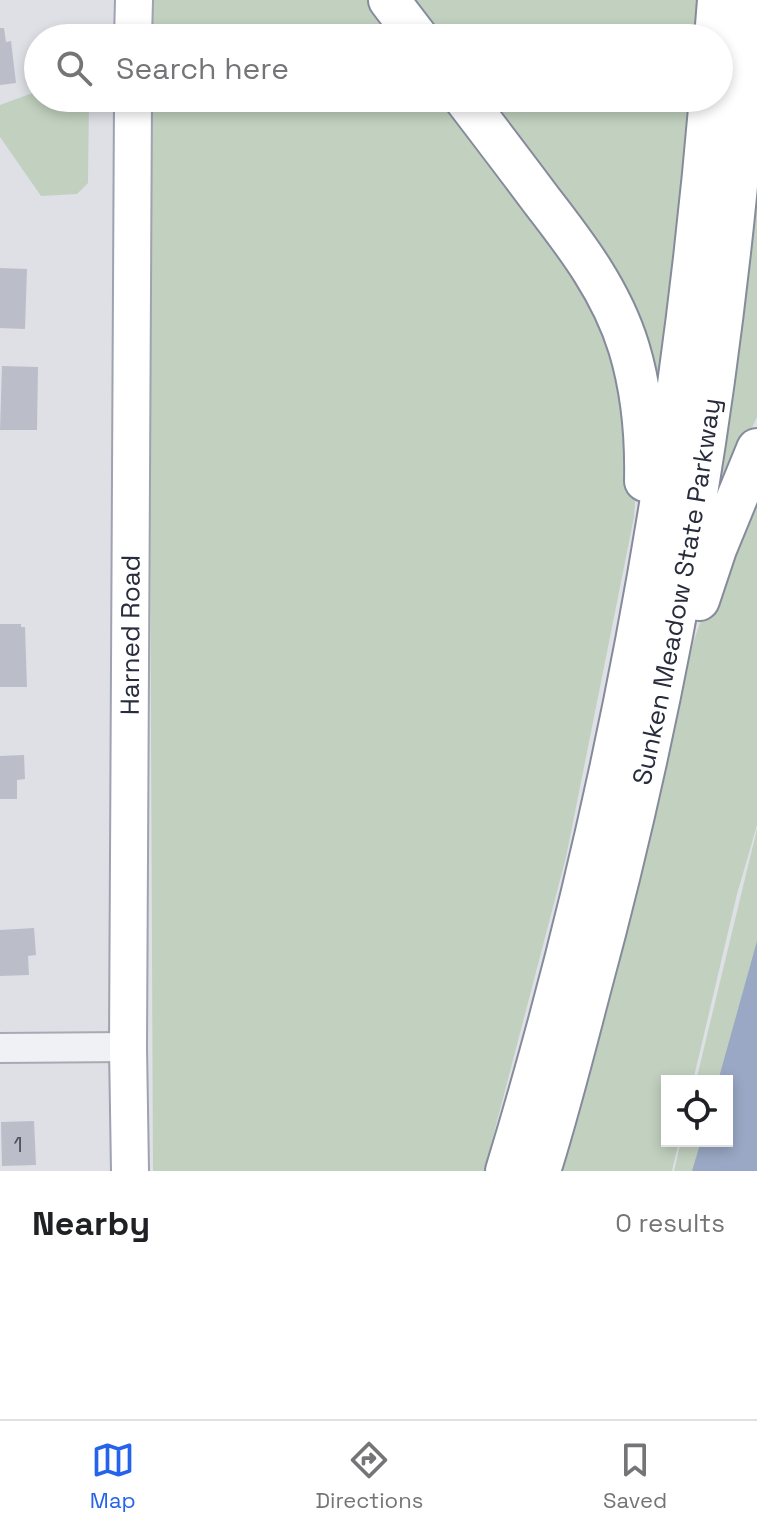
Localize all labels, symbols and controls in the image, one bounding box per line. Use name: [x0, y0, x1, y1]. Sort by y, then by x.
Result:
search box: [24, 24, 733, 112]
icon: search: [52, 46, 96, 90]
text: Search here: [116, 49, 289, 88]
street label: Sunken Meadow State Parkway: [624, 396, 728, 788]
street label: Harned Road: [113, 555, 148, 715]
map controls: [661, 1075, 733, 1147]
button: locate: [661, 1075, 733, 1147]
house number: 1: [13, 1130, 23, 1158]
text: Nearby: [32, 1202, 150, 1245]
text: 0 results: [615, 1206, 725, 1240]
tab: Map: [90, 1438, 136, 1514]
tab: Directions: [315, 1438, 423, 1514]
tab: Saved: [603, 1438, 667, 1514]

